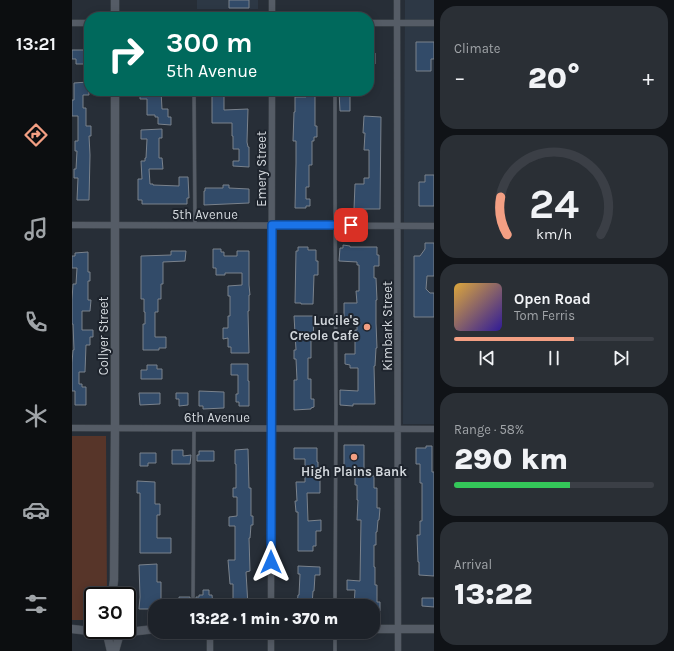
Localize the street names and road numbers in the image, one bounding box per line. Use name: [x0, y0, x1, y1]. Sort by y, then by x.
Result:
street label: Emery Street: [254, 131, 269, 207]
street label: 5th Avenue: [172, 207, 238, 222]
street label: Kimbark Street: [380, 281, 395, 371]
street label: Collyer Street: [96, 297, 111, 375]
street label: 6th Avenue: [184, 410, 250, 425]

